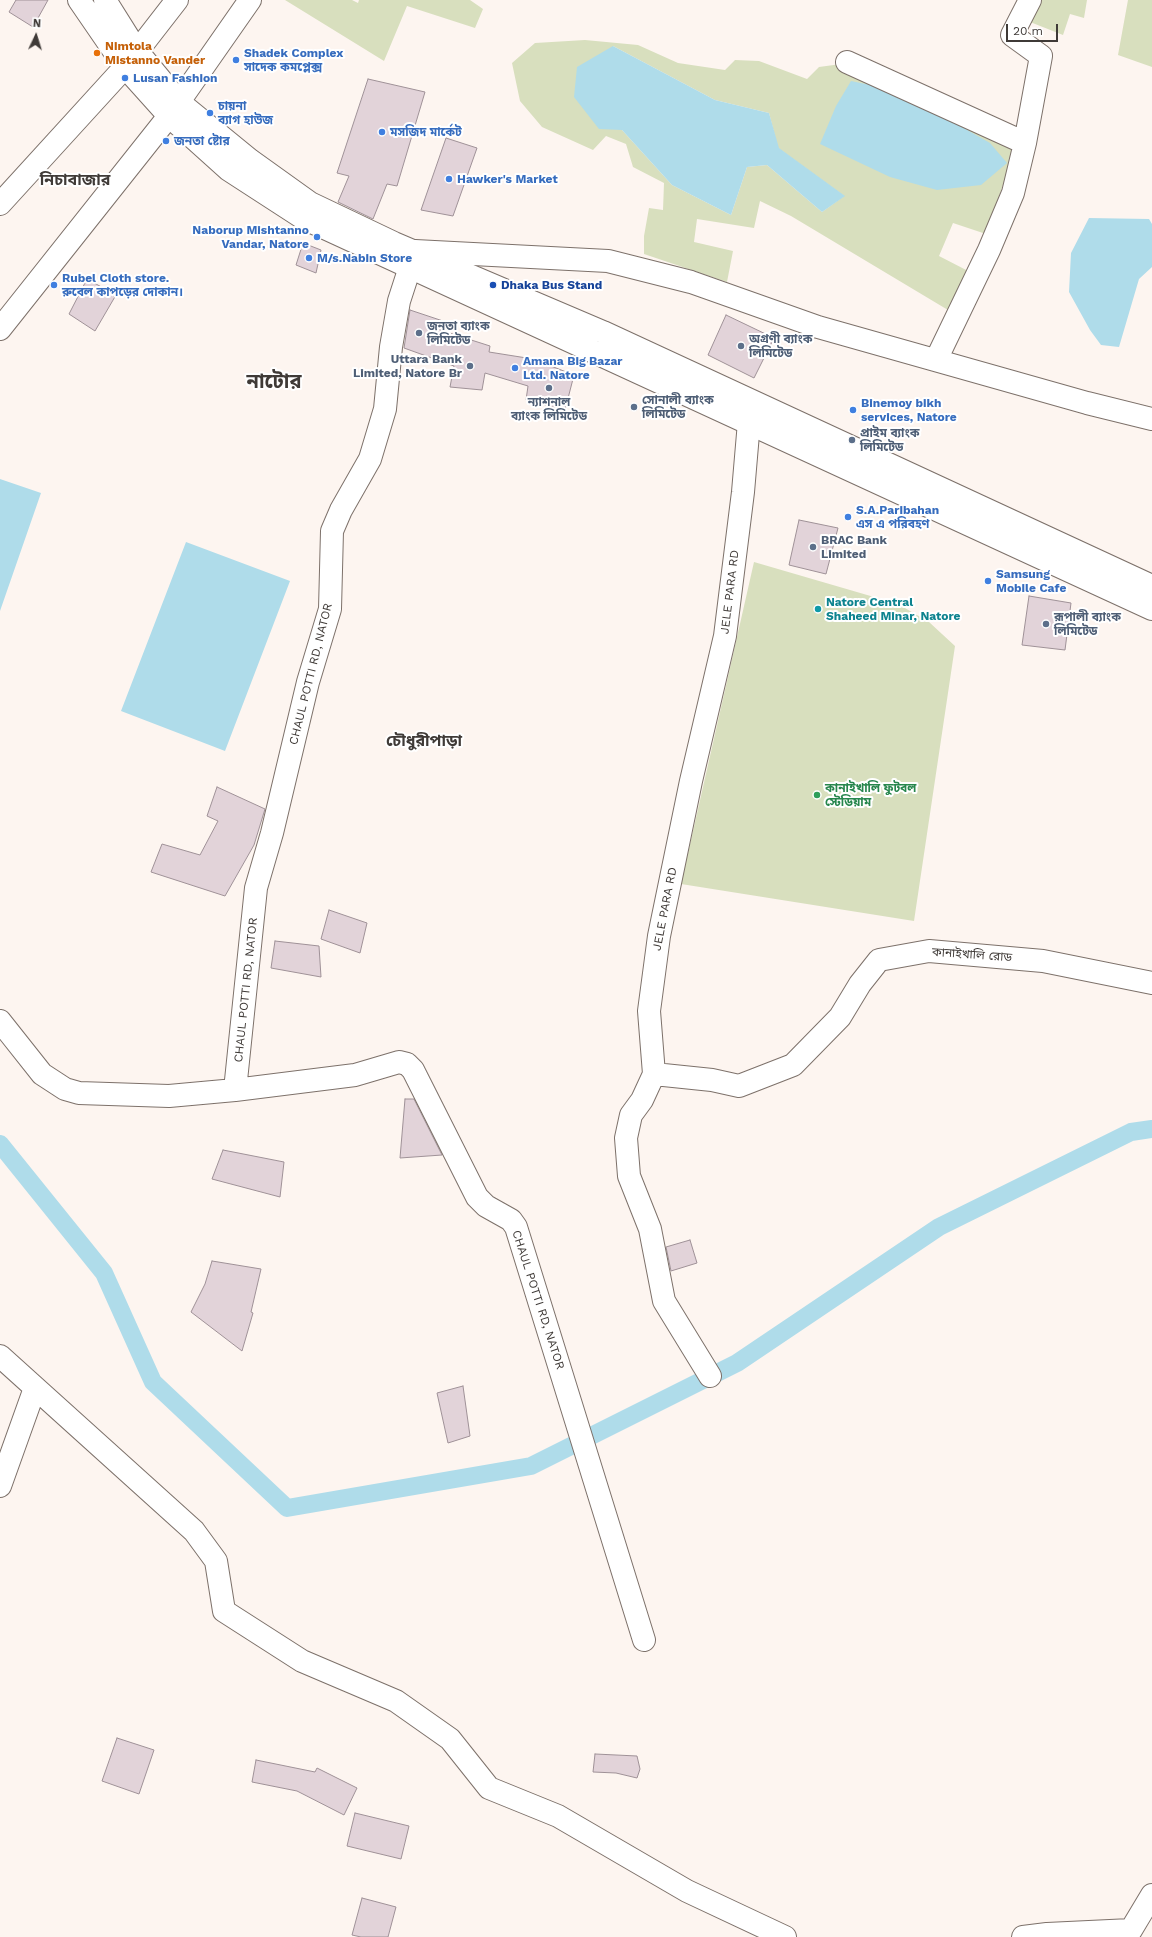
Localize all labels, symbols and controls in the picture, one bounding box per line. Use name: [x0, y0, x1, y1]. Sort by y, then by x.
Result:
north arrow: [16, 16, 56, 56]
scale bar: [1008, 16, 1060, 42]
text: N: [32, 17, 41, 30]
text: 20 m: [1013, 24, 1043, 38]
place label: Nimtola Mistanno Vander: [105, 39, 205, 67]
place label: Shadek Complex সাদেক কমপ্লেক্স: [244, 46, 343, 74]
marker: Nimtola Mistanno Vander: [92, 48, 102, 58]
marker: Shadek Complex সাদেক কমপ্লেক্স: [231, 55, 241, 65]
place label: Lusan Fashion: [133, 71, 218, 85]
marker: Lusan Fashion: [120, 73, 130, 83]
place label: চায়না ব্যাগ হাউজ: [218, 99, 273, 127]
marker: চায়না ব্যাগ হাউজ: [205, 108, 215, 118]
place label: মসজিদ মার্কেট: [390, 125, 462, 139]
marker: মসজিদ মার্কেট: [377, 127, 387, 137]
place label: জনতা ষ্টোর: [174, 134, 230, 148]
marker: জনতা ষ্টোর: [161, 136, 171, 146]
district label: নিচাবাজার: [40, 170, 110, 190]
place label: Hawker's Market: [457, 172, 558, 186]
marker: Hawker's Market: [444, 174, 454, 184]
place label: Naborup Mishtanno Vandar, Natore: [192, 223, 309, 251]
marker: Naborup Mishtanno Vandar, Natore: [312, 232, 322, 242]
place label: M/s.Nabin Store: [317, 251, 412, 265]
marker: M/s.Nabin Store: [304, 253, 314, 263]
place label: Rubel Cloth store. রুবেল কাপড়ের দোকান।: [62, 271, 183, 299]
place label: Dhaka Bus Stand: [501, 278, 602, 292]
marker: Rubel Cloth store. রুবেল কাপড়ের দোকান।: [49, 280, 59, 290]
marker: Dhaka Bus Stand: [488, 280, 498, 290]
place label: জনতা ব্যাংক লিমিটেড: [427, 319, 490, 347]
marker: জনতা ব্যাংক লিমিটেড: [414, 328, 424, 338]
place label: অগ্রণী ব্যাংক লিমিটেড: [749, 332, 813, 360]
marker: অগ্রণী ব্যাংক লিমিটেড: [736, 341, 746, 351]
place label: Uttara Bank Limited, Natore Br: [353, 352, 462, 380]
place label: Amana Big Bazar Ltd. Natore: [523, 354, 622, 382]
marker: Uttara Bank Limited, Natore Br: [465, 361, 475, 371]
marker: Amana Big Bazar Ltd. Natore: [510, 363, 520, 373]
district label: নাটোর: [247, 370, 301, 394]
marker: ন্যাশনাল ব্যাংক লিমিটেড: [544, 383, 554, 393]
place label: সোনালী ব্যাংক লিমিটেড: [642, 393, 714, 421]
place label: ন্যাশনাল ব্যাংক লিমিটেড: [511, 395, 587, 423]
place label: Binemoy bikh services, Natore: [861, 396, 957, 424]
marker: সোনালী ব্যাংক লিমিটেড: [629, 402, 639, 412]
marker: Binemoy bikh services, Natore: [848, 405, 858, 415]
place label: প্রাইম ব্যাংক লিমিটেড: [860, 426, 920, 454]
marker: প্রাইম ব্যাংক লিমিটেড: [847, 435, 857, 445]
place label: S.A.Paribahan এস এ পরিবহণ: [856, 503, 939, 531]
marker: S.A.Paribahan এস এ পরিবহণ: [843, 512, 853, 522]
place label: BRAC Bank Limited: [821, 533, 887, 561]
marker: BRAC Bank Limited: [808, 542, 818, 552]
street label: JELE PARA RD: [718, 549, 742, 635]
place label: Samsung Mobile Cafe: [996, 567, 1066, 595]
marker: Samsung Mobile Cafe: [983, 576, 993, 586]
place label: Natore Central Shaheed Minar, Natore: [826, 595, 960, 623]
street label: CHAUL POTTI RD, NATOR: [286, 602, 336, 746]
marker: Natore Central Shaheed Minar, Natore: [813, 604, 823, 614]
place label: রূপালী ব্যাংক লিমিটেড: [1054, 610, 1121, 638]
marker: রূপালী ব্যাংক লিমিটেড: [1041, 619, 1051, 629]
district label: চৌধুরীপাড়া: [386, 731, 462, 751]
place label: কানাইখালি ফুটবল স্টেডিয়াম: [825, 781, 916, 809]
marker: কানাইখালি ফুটবল স্টেডিয়াম: [812, 790, 822, 800]
street label: JELE PARA RD: [650, 866, 680, 952]
street label: CHAUL POTTI RD, NATOR: [231, 917, 261, 1063]
street label: কানাইখালি রোড: [932, 945, 1012, 965]
street label: CHAUL POTTI RD, NATOR: [509, 1228, 567, 1372]

